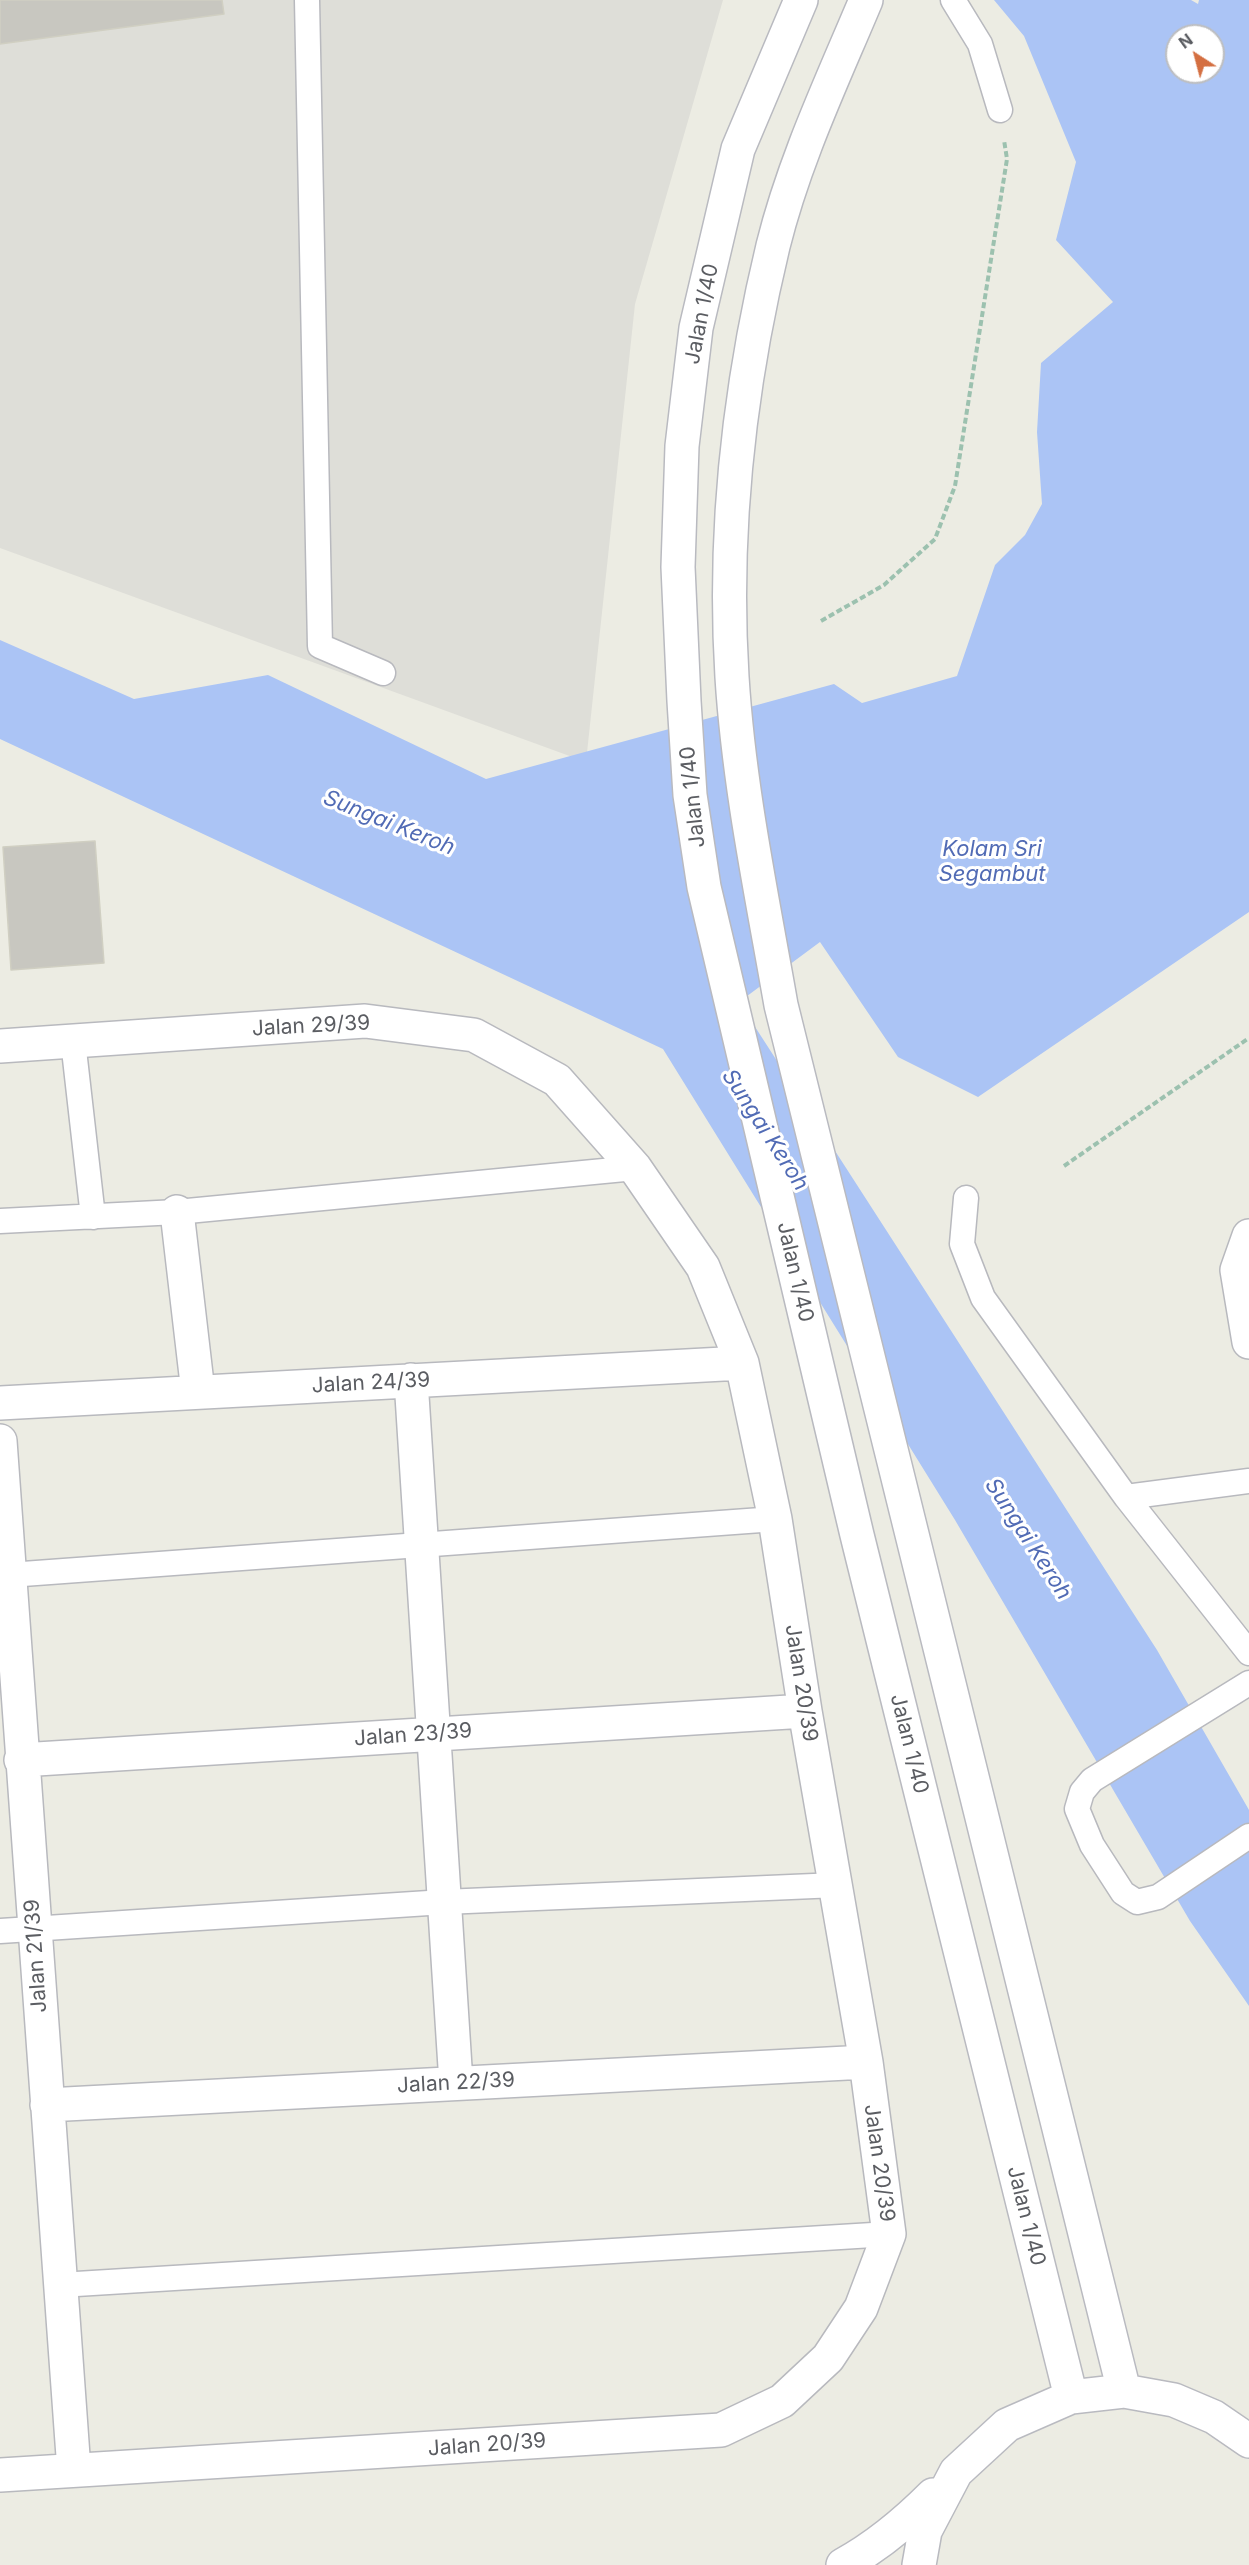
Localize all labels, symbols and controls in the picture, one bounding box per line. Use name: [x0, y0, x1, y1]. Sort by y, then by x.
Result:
north arrow: [1165, 24, 1225, 84]
text: N: [1175, 29, 1196, 53]
street label: Jalan 1/40: [680, 262, 724, 366]
street label: Jalan 1/40: [675, 745, 711, 849]
water label: Sungai Keroh: [319, 785, 459, 861]
water label: Kolam Sri Segambut: [939, 836, 1045, 888]
street label: Jalan 29/39: [251, 1010, 371, 1042]
water label: Sungai Keroh: [716, 1064, 814, 1196]
street label: Jalan 1/40: [771, 1220, 819, 1324]
street label: Jalan 24/39: [311, 1367, 431, 1399]
water label: Sungai Keroh: [979, 1473, 1077, 1605]
street label: Jalan 20/39: [779, 1622, 823, 1744]
street label: Jalan 1/40: [884, 1692, 934, 1796]
street label: Jalan 23/39: [353, 1718, 473, 1752]
street label: Jalan 21/39: [19, 1898, 53, 2014]
street label: Jalan 22/39: [396, 2067, 516, 2099]
street label: Jalan 20/39: [858, 2103, 900, 2223]
street label: Jalan 1/40: [1001, 2164, 1051, 2268]
street label: Jalan 20/39: [427, 2428, 547, 2462]

